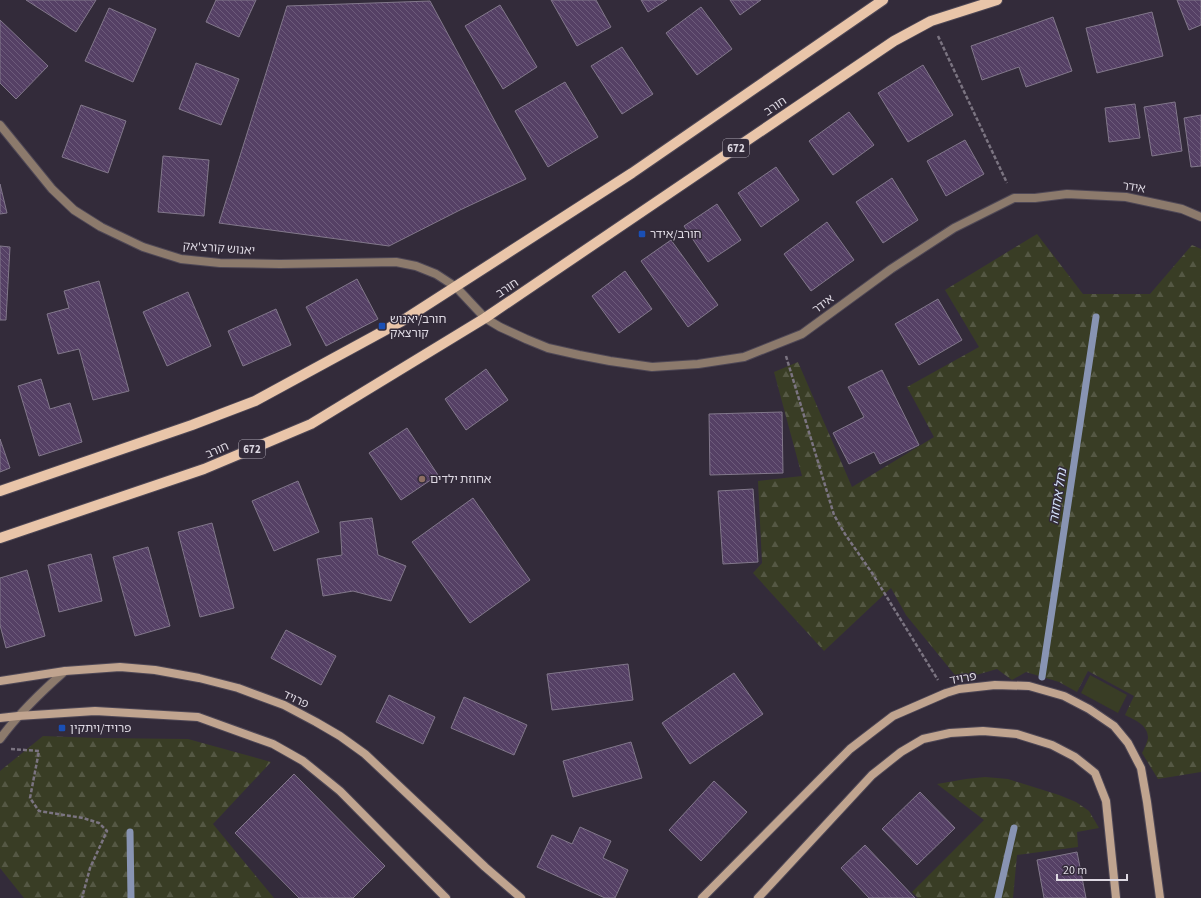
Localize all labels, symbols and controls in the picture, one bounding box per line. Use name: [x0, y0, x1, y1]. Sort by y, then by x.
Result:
street label: חורב: [761, 93, 790, 120]
road number: 672: [723, 139, 749, 157]
street label: אידר: [1121, 177, 1147, 198]
place label: חורב/אידר: [650, 226, 702, 243]
marker: חורב/אידר: [637, 229, 647, 239]
street label: יאנוש קורצ'אק: [182, 237, 256, 260]
street label: חורב: [493, 275, 522, 302]
street label: אידר: [809, 290, 838, 318]
place label: חורב/יאנוש קורצאק: [390, 311, 446, 342]
marker: חורב/יאנוש קורצאק: [377, 321, 387, 331]
street label: חורב: [203, 438, 232, 463]
road number: 672: [239, 440, 265, 458]
water label: נחל אחוזה: [1045, 466, 1071, 525]
place label: אחוזת ילדים: [430, 471, 492, 488]
marker: אחוזת ילדים: [417, 474, 427, 484]
street label: פרויד: [948, 668, 978, 689]
street label: פרויד: [280, 686, 312, 713]
place label: פרויד/ויתקין: [70, 720, 132, 737]
marker: פרויד/ויתקין: [57, 723, 67, 733]
scale bar: [1057, 856, 1127, 882]
text: 20 m: [1063, 862, 1087, 879]

